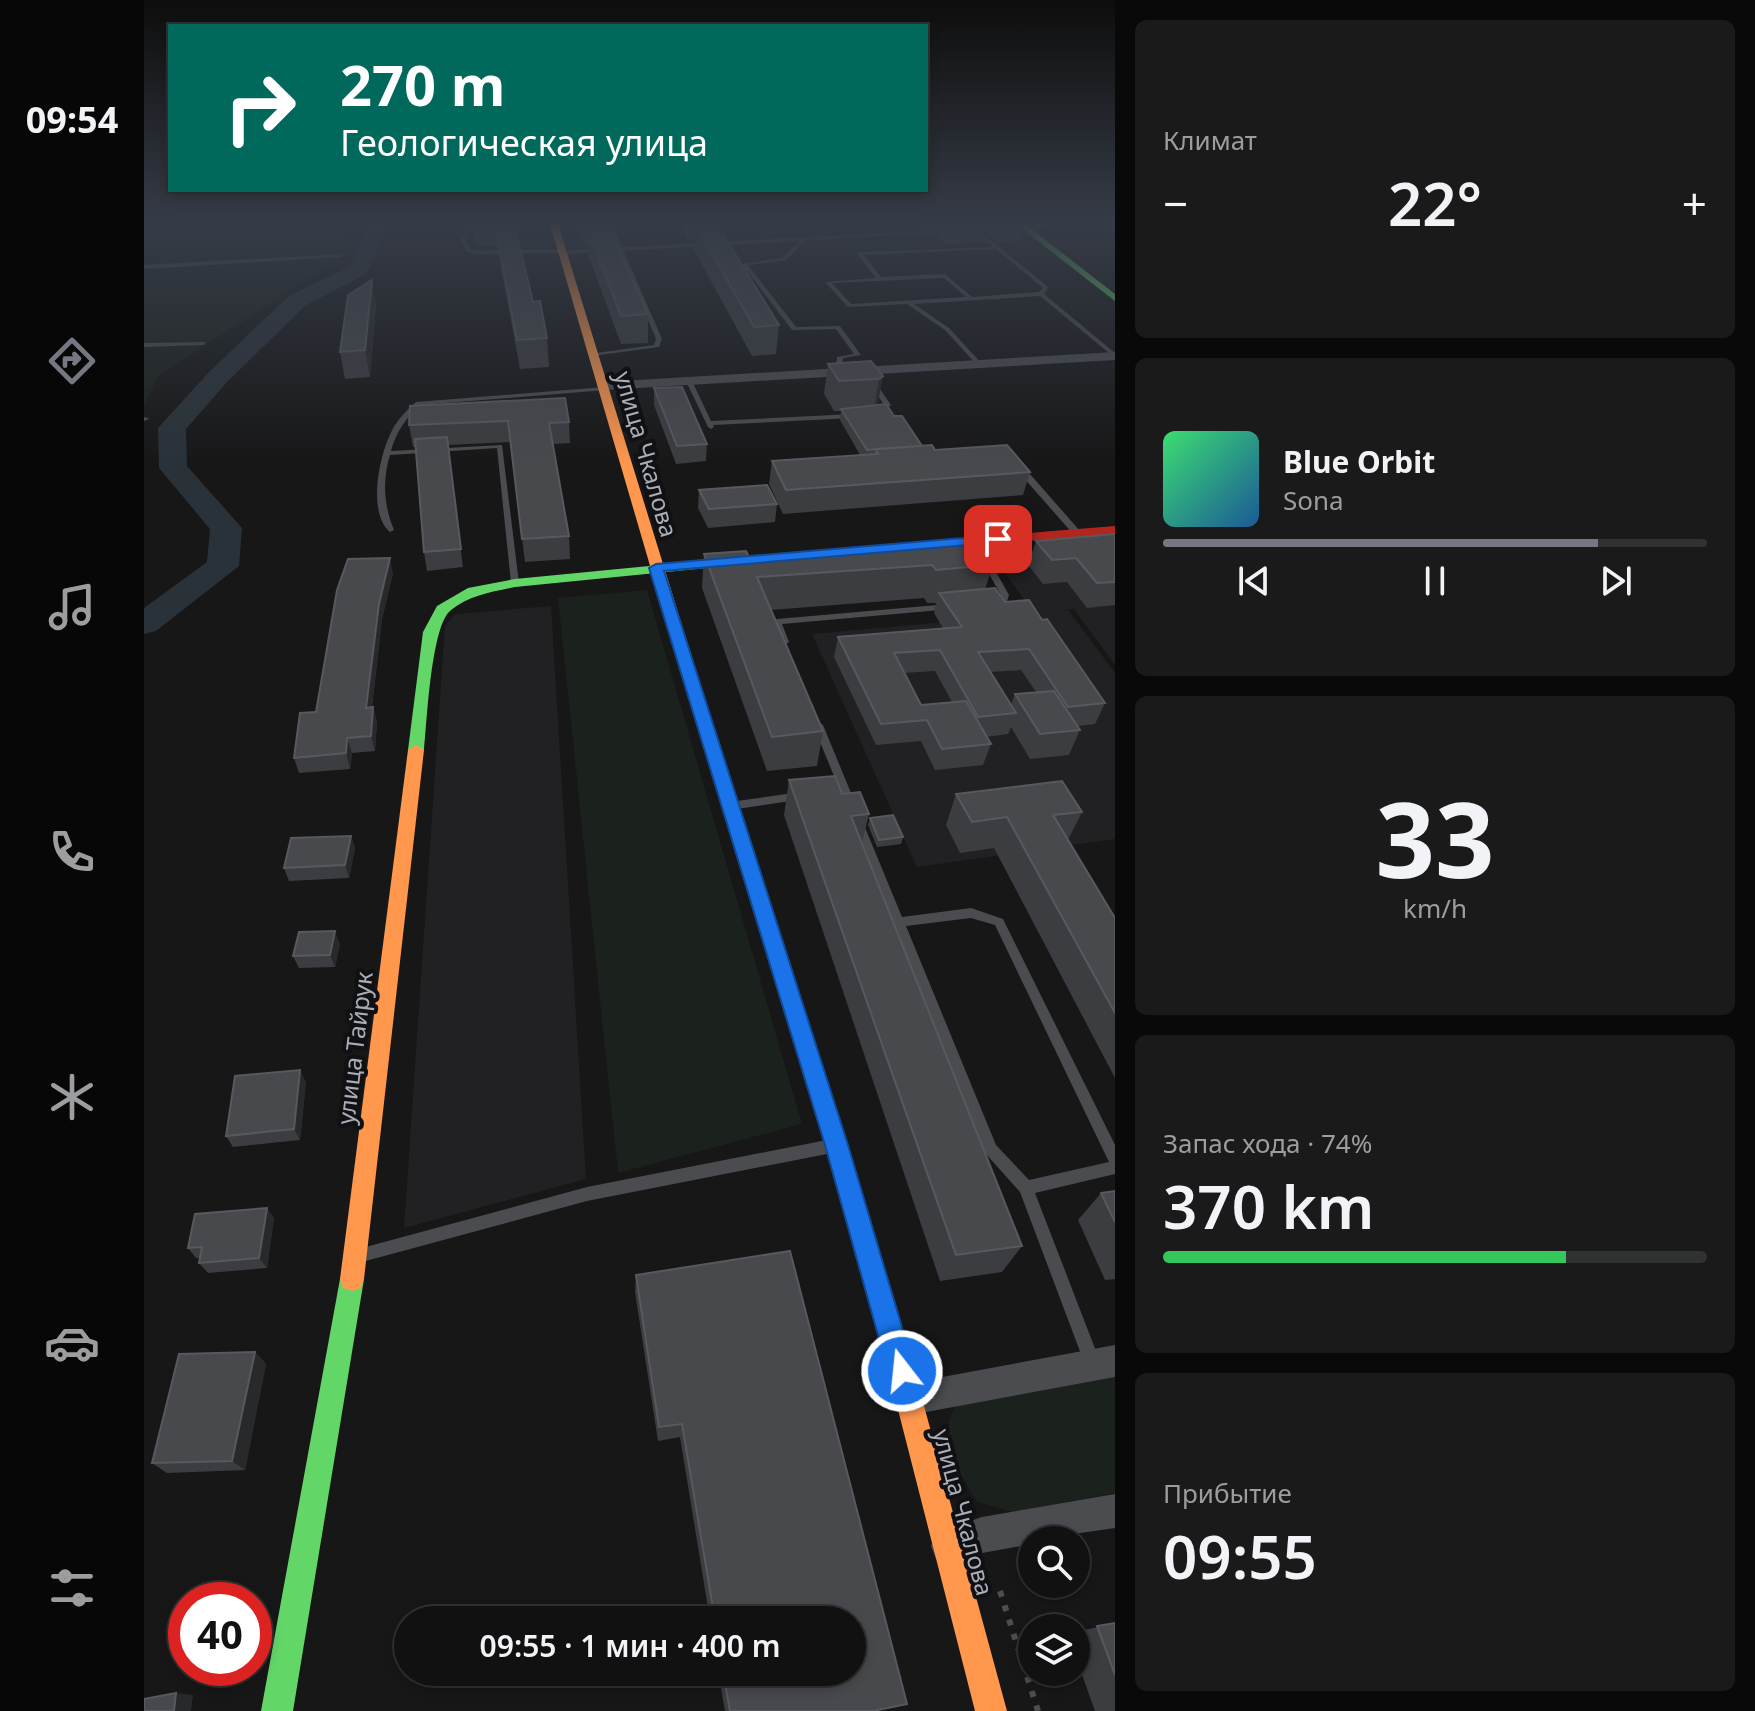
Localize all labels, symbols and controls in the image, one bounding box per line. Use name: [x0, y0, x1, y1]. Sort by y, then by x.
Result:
text: 270 m: [340, 46, 505, 122]
icon: right: [208, 56, 312, 160]
text: 09:54: [26, 95, 118, 144]
text: Геологическая улица: [340, 118, 708, 167]
text: Климат: [1163, 122, 1257, 158]
text: 22°: [1388, 162, 1482, 244]
text: −: [1163, 173, 1188, 233]
text: +: [1682, 173, 1707, 233]
icon: directions: [44, 333, 100, 389]
street label: улица Чкалова: [608, 367, 686, 541]
text: Blue Orbit: [1283, 441, 1435, 482]
text: Sona: [1283, 482, 1344, 518]
pin: [964, 505, 1032, 573]
icon: arrive: [976, 517, 1020, 561]
icon: previous: [1232, 559, 1276, 603]
icon: pause: [1413, 559, 1457, 603]
icon: next: [1594, 559, 1638, 603]
icon: music: [44, 579, 100, 635]
text: 33: [1376, 767, 1494, 908]
icon: phone: [44, 824, 100, 880]
text: km/h: [1403, 890, 1467, 926]
street label: улица Тайрук: [328, 969, 380, 1126]
icon: climate: [44, 1069, 100, 1125]
text: Запас хода · 74%: [1163, 1125, 1372, 1161]
text: 370 km: [1163, 1165, 1374, 1247]
icon: car: [44, 1315, 100, 1371]
position arrow: [860, 1329, 944, 1413]
street label: улица Чкалова: [926, 1425, 1002, 1599]
text: Прибытие: [1163, 1475, 1292, 1511]
text: 09:55: [1163, 1515, 1317, 1597]
map controls: [1018, 1526, 1090, 1686]
button: search: [1018, 1526, 1090, 1598]
icon: filters: [44, 1560, 100, 1616]
speed limit sign: 40: [168, 1582, 272, 1686]
button: layers: [1018, 1614, 1090, 1686]
text: 09:55 · 1 мин · 400 m: [480, 1625, 780, 1666]

